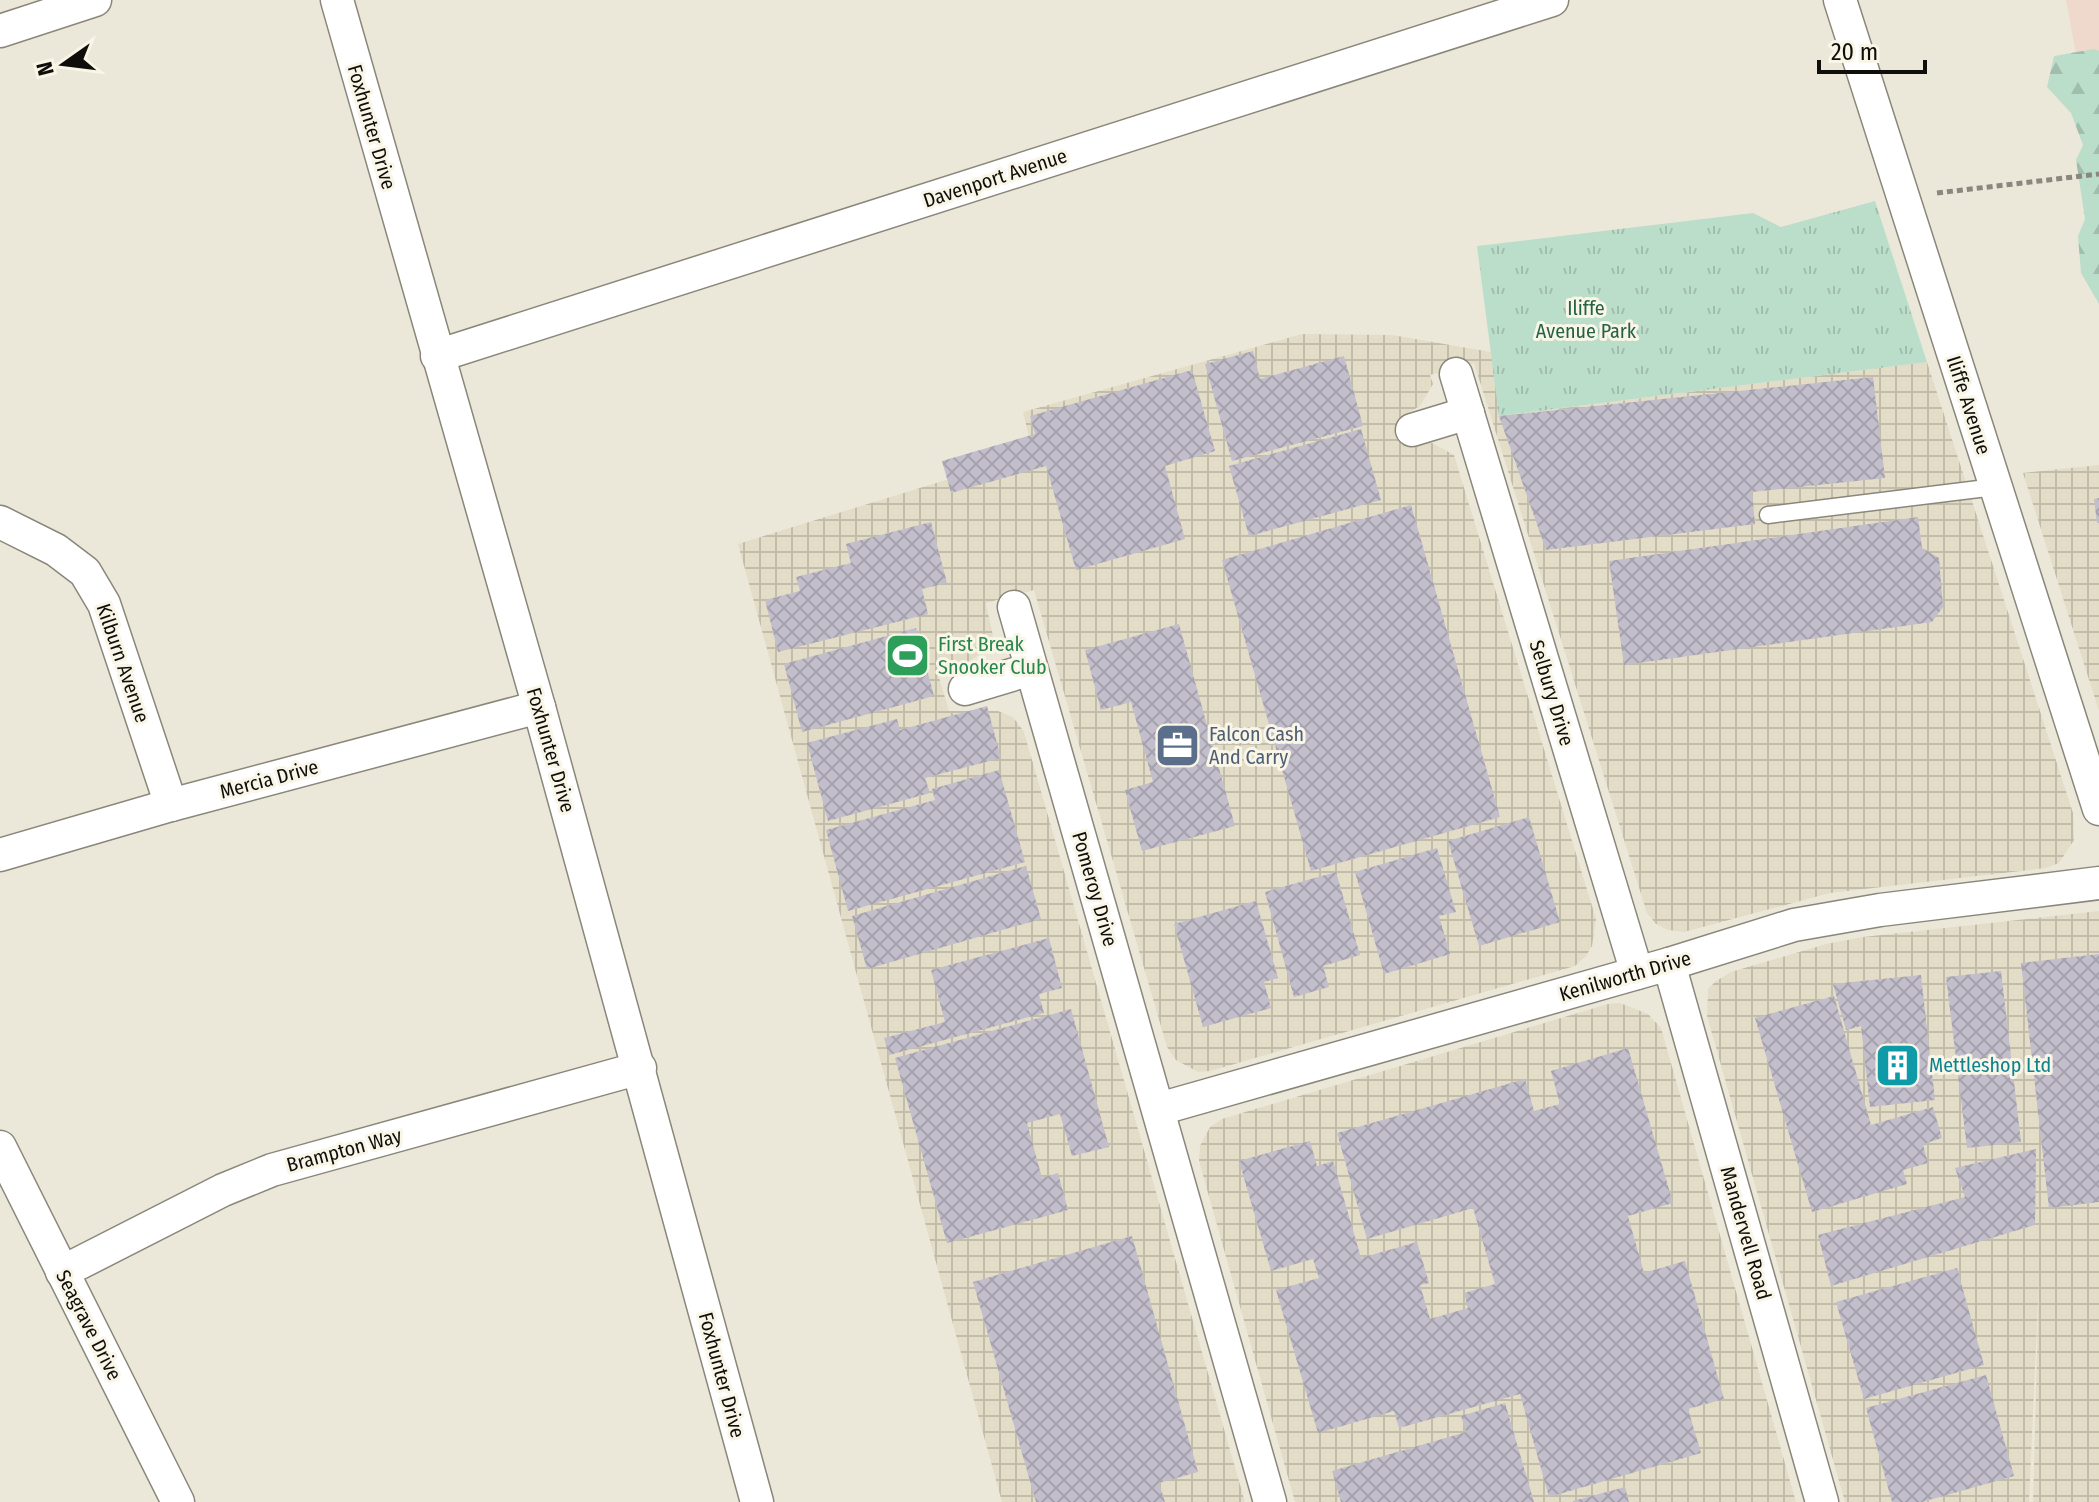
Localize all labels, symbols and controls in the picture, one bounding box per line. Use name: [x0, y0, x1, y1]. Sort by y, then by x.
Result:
north arrow: [24, 24, 104, 104]
scale bar: [1819, 24, 1925, 74]
text: 20 m: [1831, 38, 1878, 66]
text: N: [30, 59, 60, 78]
street label: Foxhunter Drive: [343, 62, 401, 192]
street label: Davenport Avenue: [920, 143, 1070, 213]
park label: Iliffe Avenue Park: [1536, 296, 1637, 343]
street label: Iliffe Avenue: [1942, 353, 1996, 457]
street label: Kilburn Avenue: [91, 600, 155, 726]
sports icon: First Break Snooker Club: [883, 631, 931, 679]
place label: First Break Snooker Club: [938, 632, 1047, 679]
street label: Selbury Drive: [1525, 637, 1579, 749]
street label: Foxhunter Drive: [522, 685, 580, 815]
office icon: Falcon Cash And Carry: [1154, 722, 1202, 770]
place label: Falcon Cash And Carry: [1209, 722, 1304, 769]
street label: Mercia Drive: [217, 754, 321, 804]
street label: Pomeroy Drive: [1067, 829, 1123, 949]
street label: Kenilworth Drive: [1556, 946, 1694, 1006]
building icon: Mettleshop Ltd: [1874, 1041, 1922, 1089]
place label: Mettleshop Ltd: [1929, 1053, 2051, 1077]
street label: Brampton Way: [284, 1123, 404, 1177]
street label: Mandervell Road: [1716, 1164, 1776, 1302]
street label: Seagrave Drive: [51, 1266, 127, 1384]
street label: Foxhunter Drive: [694, 1310, 750, 1440]

